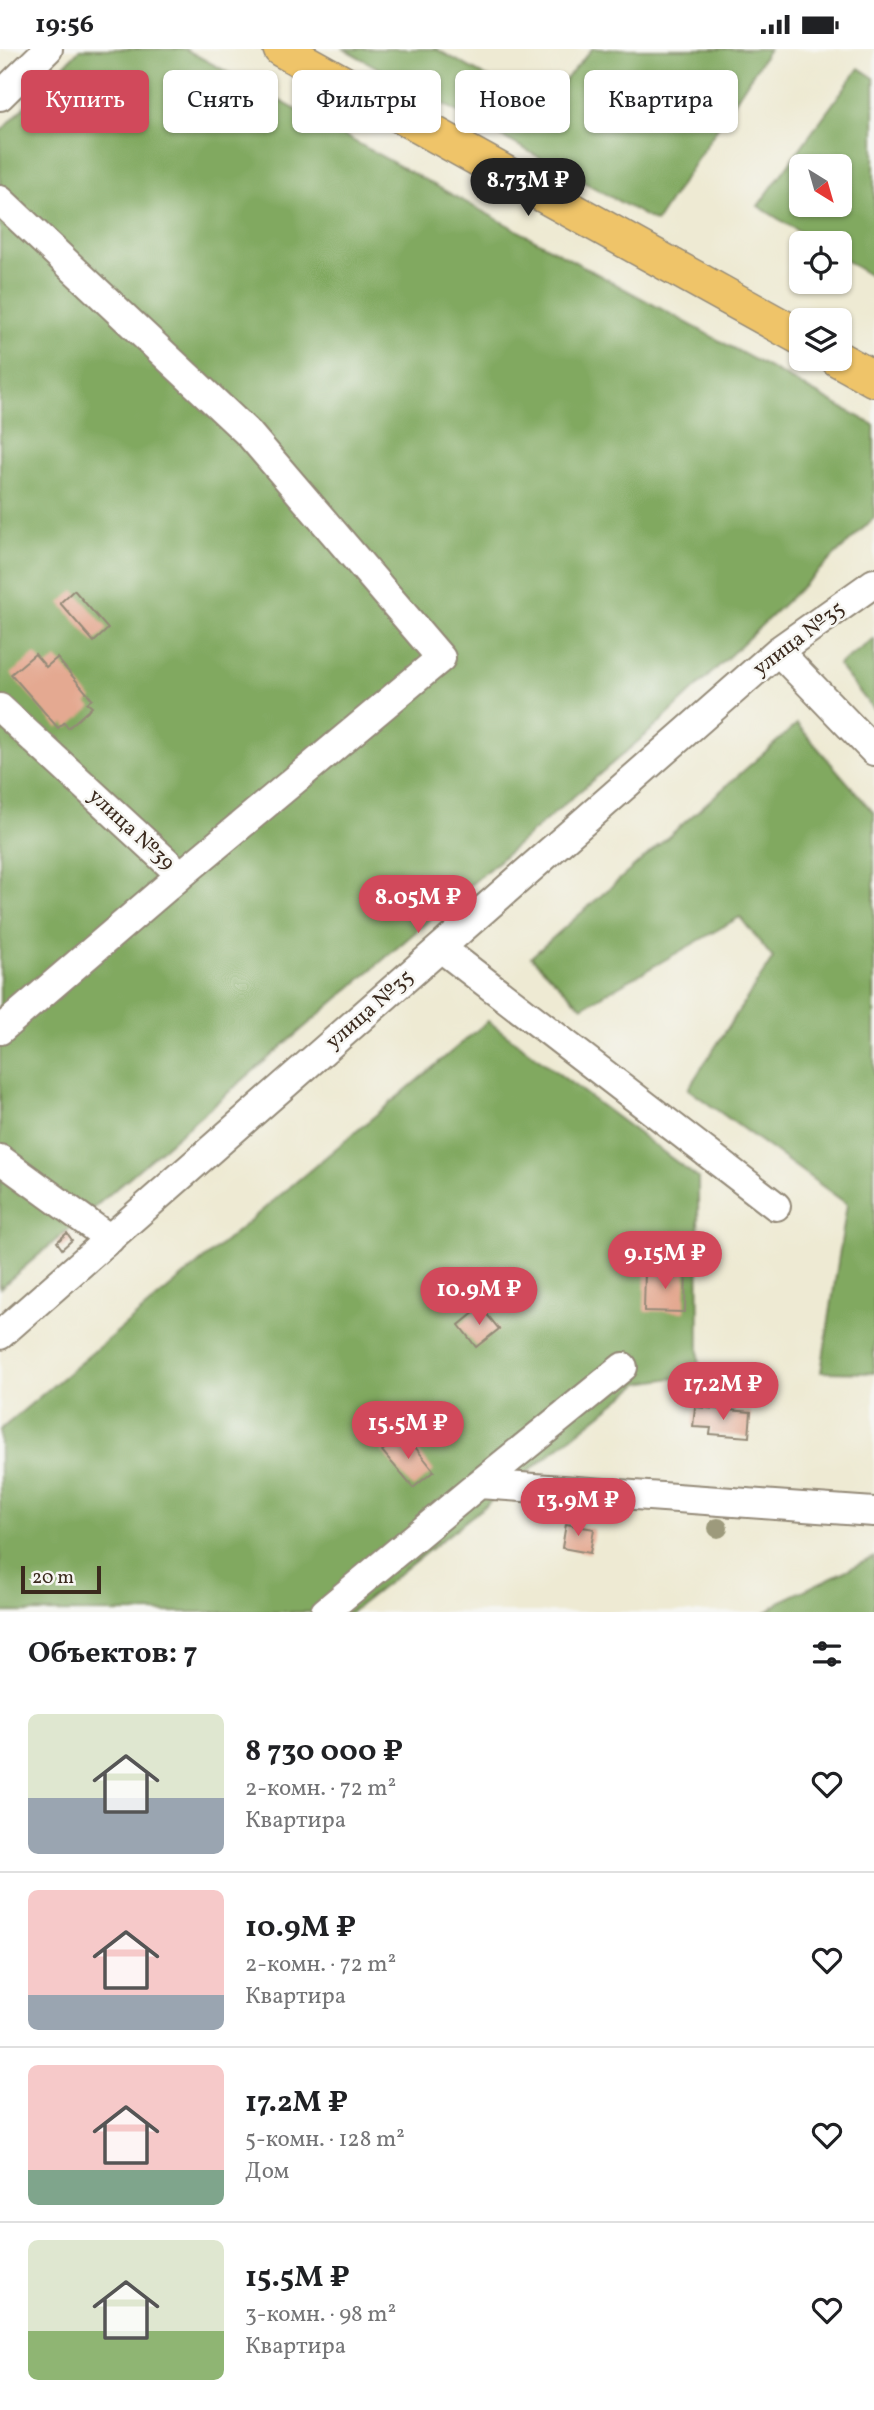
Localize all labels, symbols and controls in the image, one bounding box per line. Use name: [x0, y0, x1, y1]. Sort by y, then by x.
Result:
text: 19:56: [35, 7, 94, 43]
chip: Купить: [21, 70, 149, 133]
chip: Снять: [163, 70, 278, 133]
chip: Фильтры: [292, 70, 441, 133]
chip: Новое: [455, 70, 570, 133]
chip: Квартира: [584, 70, 738, 133]
north arrow: [789, 154, 852, 217]
map controls: [789, 154, 852, 371]
pin: 8.73M ₽: [463, 159, 593, 218]
text: 8.73M ₽: [487, 165, 570, 197]
button: locate: [789, 231, 852, 294]
button: layers: [789, 308, 852, 371]
street label: улица №35: [747, 595, 851, 683]
street label: улица №39: [81, 782, 181, 878]
pin: 8.05M ₽: [353, 875, 483, 935]
text: 8.05M ₽: [375, 882, 461, 914]
street label: улица №35: [320, 964, 420, 1056]
pin: 9.15M ₽: [600, 1231, 730, 1291]
text: 9.15M ₽: [624, 1238, 706, 1270]
pin: 10.9M ₽: [414, 1267, 544, 1327]
text: 10.9M ₽: [436, 1274, 522, 1306]
pin: 17.2M ₽: [658, 1363, 788, 1422]
text: 17.2M ₽: [683, 1369, 763, 1401]
pin: 15.5M ₽: [343, 1401, 473, 1461]
text: 15.5M ₽: [368, 1408, 448, 1440]
pin: 13.9M ₽: [513, 1479, 643, 1538]
text: 13.9M ₽: [537, 1485, 619, 1517]
scale bar: [21, 1563, 102, 1595]
text: 20 m: [32, 1565, 74, 1591]
text: Объектов: 7: [28, 1633, 198, 1675]
icon: filters: [808, 1635, 846, 1673]
text: 8 730 000 ₽: [245, 1731, 403, 1773]
icon: home: [84, 1742, 168, 1826]
icon: heart: [808, 1765, 846, 1803]
text: 2-комн. · 72 m²: [245, 1773, 396, 1805]
text: Квартира: [245, 1805, 346, 1837]
text: 10.9M ₽: [245, 1907, 356, 1949]
icon: home: [84, 1918, 168, 2002]
icon: heart: [808, 1941, 846, 1979]
text: 2-комн. · 72 m²: [245, 1949, 396, 1981]
text: Квартира: [245, 1981, 346, 2013]
text: 17.2M ₽: [245, 2082, 348, 2124]
icon: home: [84, 2093, 168, 2177]
icon: heart: [808, 2116, 846, 2154]
text: 5-комн. · 128 m²: [245, 2124, 405, 2156]
text: Дом: [245, 2156, 289, 2188]
text: 15.5M ₽: [245, 2257, 350, 2299]
icon: home: [84, 2268, 168, 2352]
icon: heart: [808, 2291, 846, 2329]
text: 3-комн. · 98 m²: [245, 2299, 396, 2331]
text: Квартира: [245, 2331, 346, 2363]

